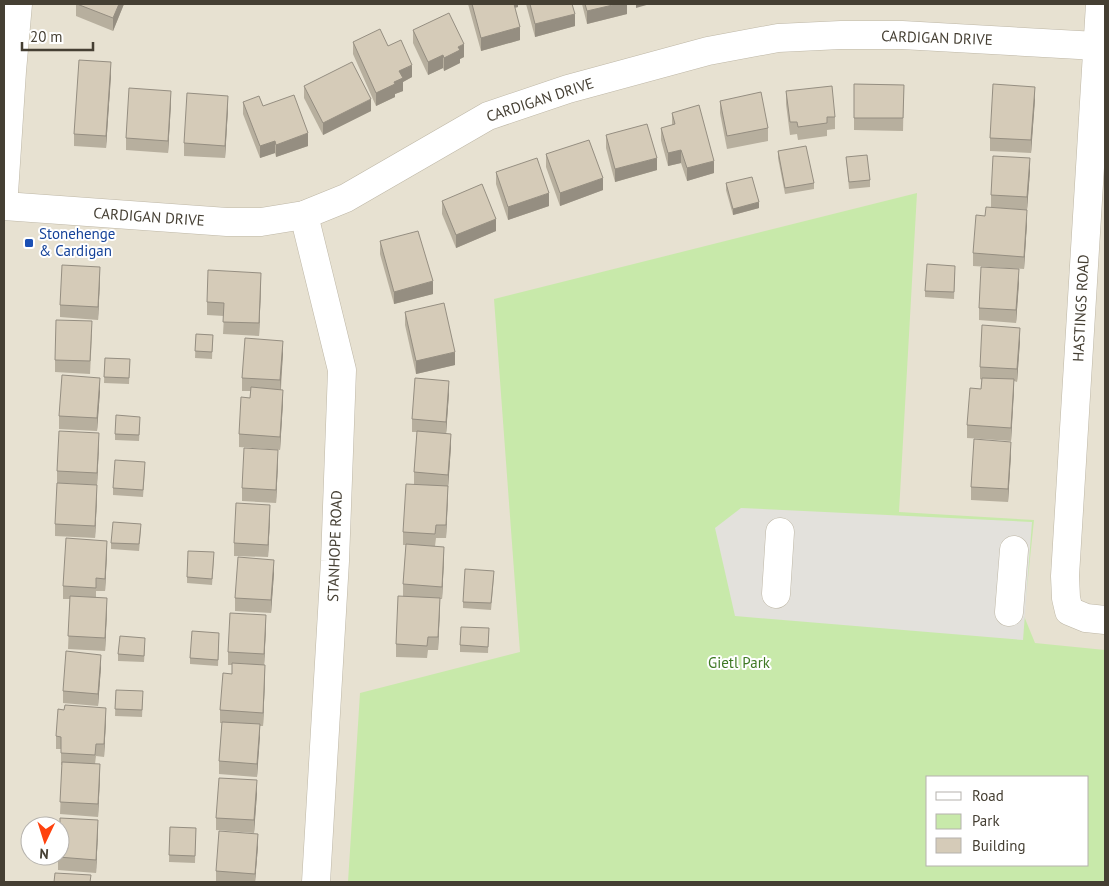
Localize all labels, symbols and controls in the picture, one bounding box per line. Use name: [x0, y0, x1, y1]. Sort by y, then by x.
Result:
scale bar: [22, 20, 94, 52]
street label: CARDIGAN DRIVE: [881, 26, 993, 49]
text: 20 m: [30, 27, 63, 46]
street label: CARDIGAN DRIVE: [484, 73, 596, 126]
street label: CARDIGAN DRIVE: [93, 203, 205, 230]
place label: Stonehenge & Cardigan: [39, 224, 115, 260]
marker: Stonehenge & Cardigan: [23, 237, 35, 249]
street label: HASTINGS ROAD: [1068, 254, 1093, 362]
street label: STANHOPE ROAD: [323, 490, 346, 602]
park label: Gietl Park: [708, 653, 771, 672]
legend: [926, 776, 1089, 866]
text: Road: [972, 786, 1004, 805]
text: Park: [972, 811, 1000, 830]
north arrow: [20, 816, 70, 866]
text: Building: [972, 836, 1026, 855]
text: N: [39, 845, 49, 863]

